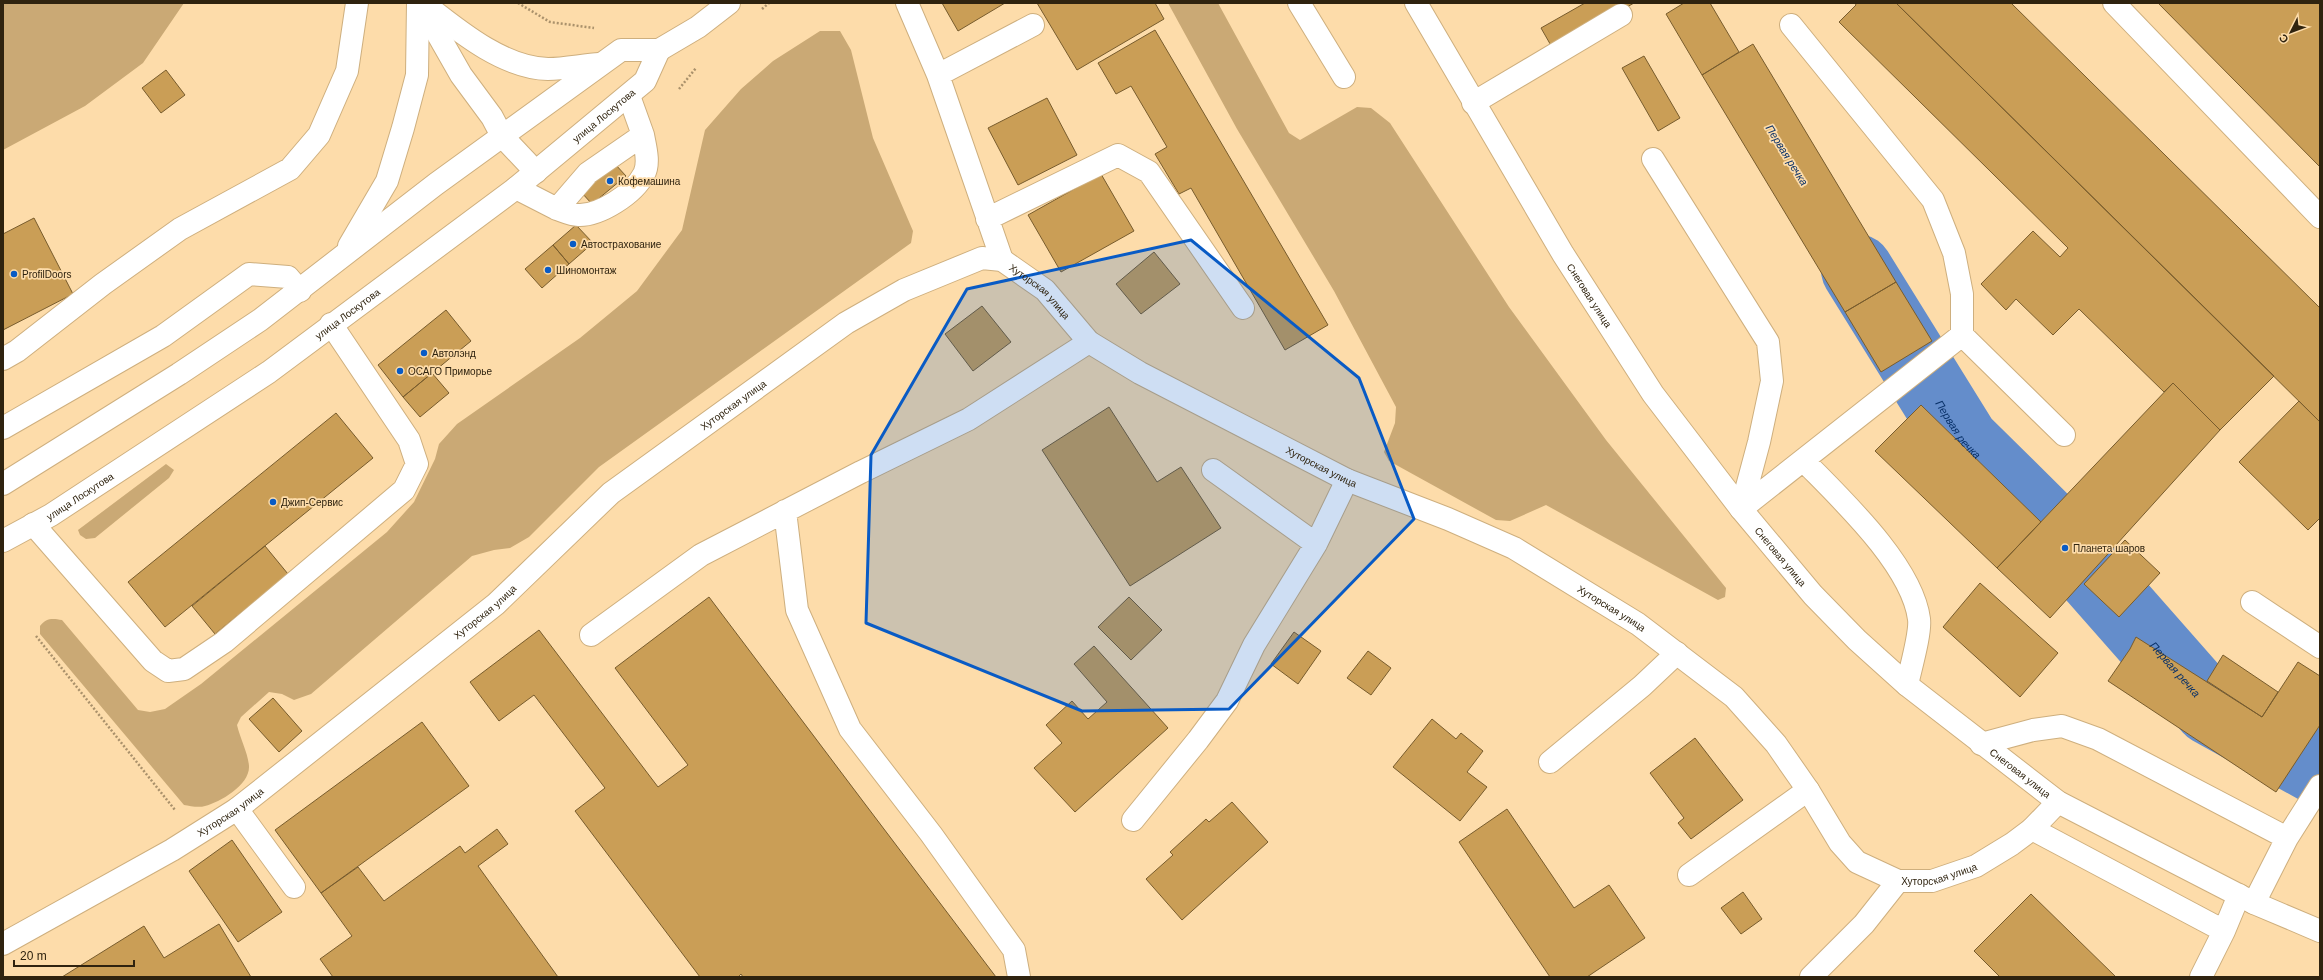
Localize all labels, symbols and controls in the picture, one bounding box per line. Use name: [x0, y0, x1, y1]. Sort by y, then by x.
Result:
north arrow: [2271, 12, 2311, 52]
text: С: [2276, 32, 2291, 46]
street label: улица Лоскутова: [570, 86, 638, 145]
water label: Первая речка: [1764, 122, 1810, 188]
marker: Кофемашина: [605, 176, 615, 186]
place label: Кофемашина: [618, 176, 681, 187]
marker: Автострахование: [568, 239, 578, 249]
place label: Автострахование: [581, 239, 662, 250]
street label: Хуторская улица: [1007, 262, 1072, 322]
street label: Снеговая улица: [1565, 262, 1614, 330]
marker: Шиномонтаж: [543, 265, 553, 275]
place label: Шиномонтаж: [556, 265, 617, 276]
marker: ProfilDoors: [9, 269, 19, 279]
place label: ProfilDoors: [22, 269, 71, 280]
street label: улица Лоскутова: [313, 286, 382, 342]
marker: Автолэнд: [419, 348, 429, 358]
place label: Автолэнд: [432, 348, 476, 359]
marker: ОСАГО Приморье: [395, 366, 405, 376]
place label: ОСАГО Приморье: [408, 366, 492, 377]
street label: Хуторская улица: [699, 378, 768, 432]
water label: Первая речка: [1933, 398, 1983, 461]
street label: Хуторская улица: [1284, 444, 1359, 489]
street label: улица Лоскутова: [45, 470, 116, 522]
marker: Джип-Сервис: [268, 497, 278, 507]
place label: Джип-Сервис: [281, 497, 343, 508]
street label: Снеговая улица: [1752, 525, 1809, 589]
marker: Планета шаров: [2060, 543, 2070, 553]
place label: Планета шаров: [2073, 543, 2145, 554]
street label: Хуторская улица: [452, 582, 519, 641]
street label: Хуторская улица: [1576, 583, 1648, 634]
water label: Первая речка: [2148, 639, 2203, 699]
street label: Снеговая улица: [1988, 746, 2053, 801]
street label: Хуторская улица: [195, 785, 266, 839]
street label: Хуторская улица: [1901, 861, 1979, 887]
scale bar: [14, 942, 134, 968]
text: 20 m: [20, 949, 47, 963]

